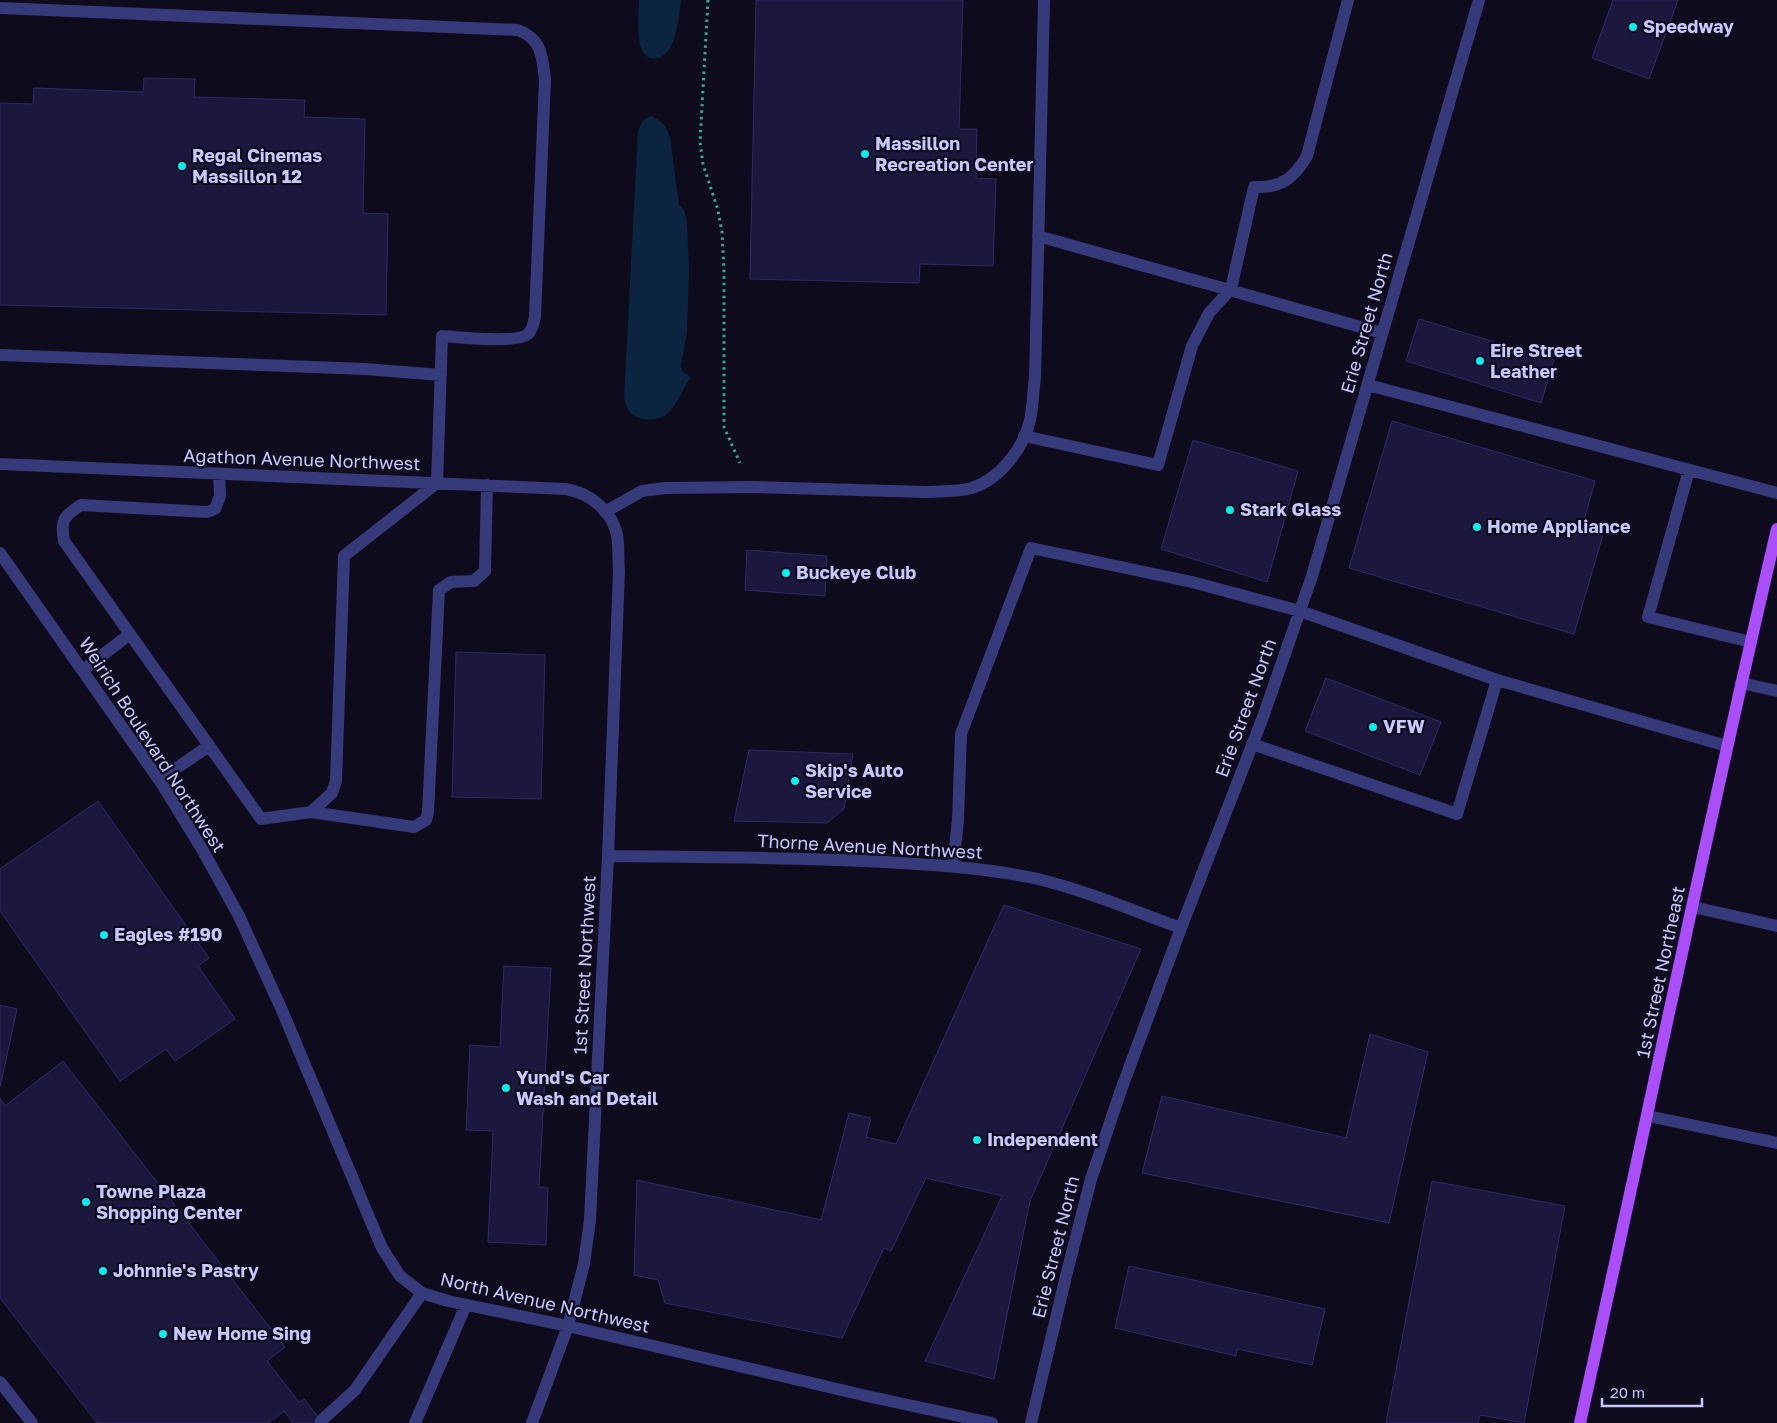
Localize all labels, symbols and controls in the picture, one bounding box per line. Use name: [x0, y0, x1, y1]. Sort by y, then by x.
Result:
place label: Speedway: [1643, 15, 1734, 37]
marker: Speedway: [1627, 21, 1639, 33]
place label: Massillon Recreation Center: [875, 132, 1033, 175]
place label: Regal Cinemas Massillon 12: [192, 144, 322, 187]
marker: Massillon Recreation Center: [859, 148, 871, 160]
marker: Regal Cinemas Massillon 12: [176, 160, 188, 172]
street label: Erie Street North: [1335, 250, 1397, 396]
place label: Eire Street Leather: [1490, 339, 1582, 382]
marker: Eire Street Leather: [1474, 355, 1486, 367]
street label: Agathon Avenue Northwest: [183, 444, 421, 474]
place label: Stark Glass: [1240, 498, 1341, 520]
marker: Stark Glass: [1224, 504, 1236, 516]
place label: Home Appliance: [1487, 515, 1631, 537]
marker: Home Appliance: [1471, 521, 1483, 533]
place label: Buckeye Club: [796, 561, 916, 583]
marker: Buckeye Club: [780, 567, 792, 579]
street label: Weirich Boulevard Northwest: [75, 633, 231, 856]
street label: Erie Street North: [1210, 635, 1280, 780]
place label: VFW: [1383, 715, 1425, 737]
marker: VFW: [1367, 721, 1379, 733]
place label: Skip's Auto Service: [805, 759, 904, 802]
marker: Skip's Auto Service: [789, 775, 801, 787]
street label: Thorne Avenue Northwest: [757, 829, 983, 863]
street label: 1st Street Northwest: [568, 875, 600, 1055]
street label: 1st Street Northeast: [1631, 884, 1689, 1060]
place label: Eagles #190: [114, 923, 223, 945]
marker: Eagles #190: [98, 929, 110, 941]
place label: Yund's Car Wash and Detail: [516, 1066, 658, 1109]
marker: Yund's Car Wash and Detail: [500, 1082, 512, 1094]
place label: Independent: [987, 1128, 1098, 1150]
marker: Independent: [971, 1134, 983, 1146]
street label: Erie Street North: [1027, 1173, 1083, 1320]
place label: Towne Plaza Shopping Center: [96, 1180, 242, 1223]
marker: Towne Plaza Shopping Center: [80, 1196, 92, 1208]
place label: Johnnie's Pastry: [113, 1259, 259, 1281]
marker: Johnnie's Pastry: [97, 1265, 109, 1277]
street label: North Avenue Northwest: [438, 1267, 652, 1337]
place label: New Home Sing: [173, 1322, 311, 1344]
marker: New Home Sing: [157, 1328, 169, 1340]
scale bar: [1602, 1376, 1702, 1408]
text: 20 m: [1610, 1383, 1645, 1401]

